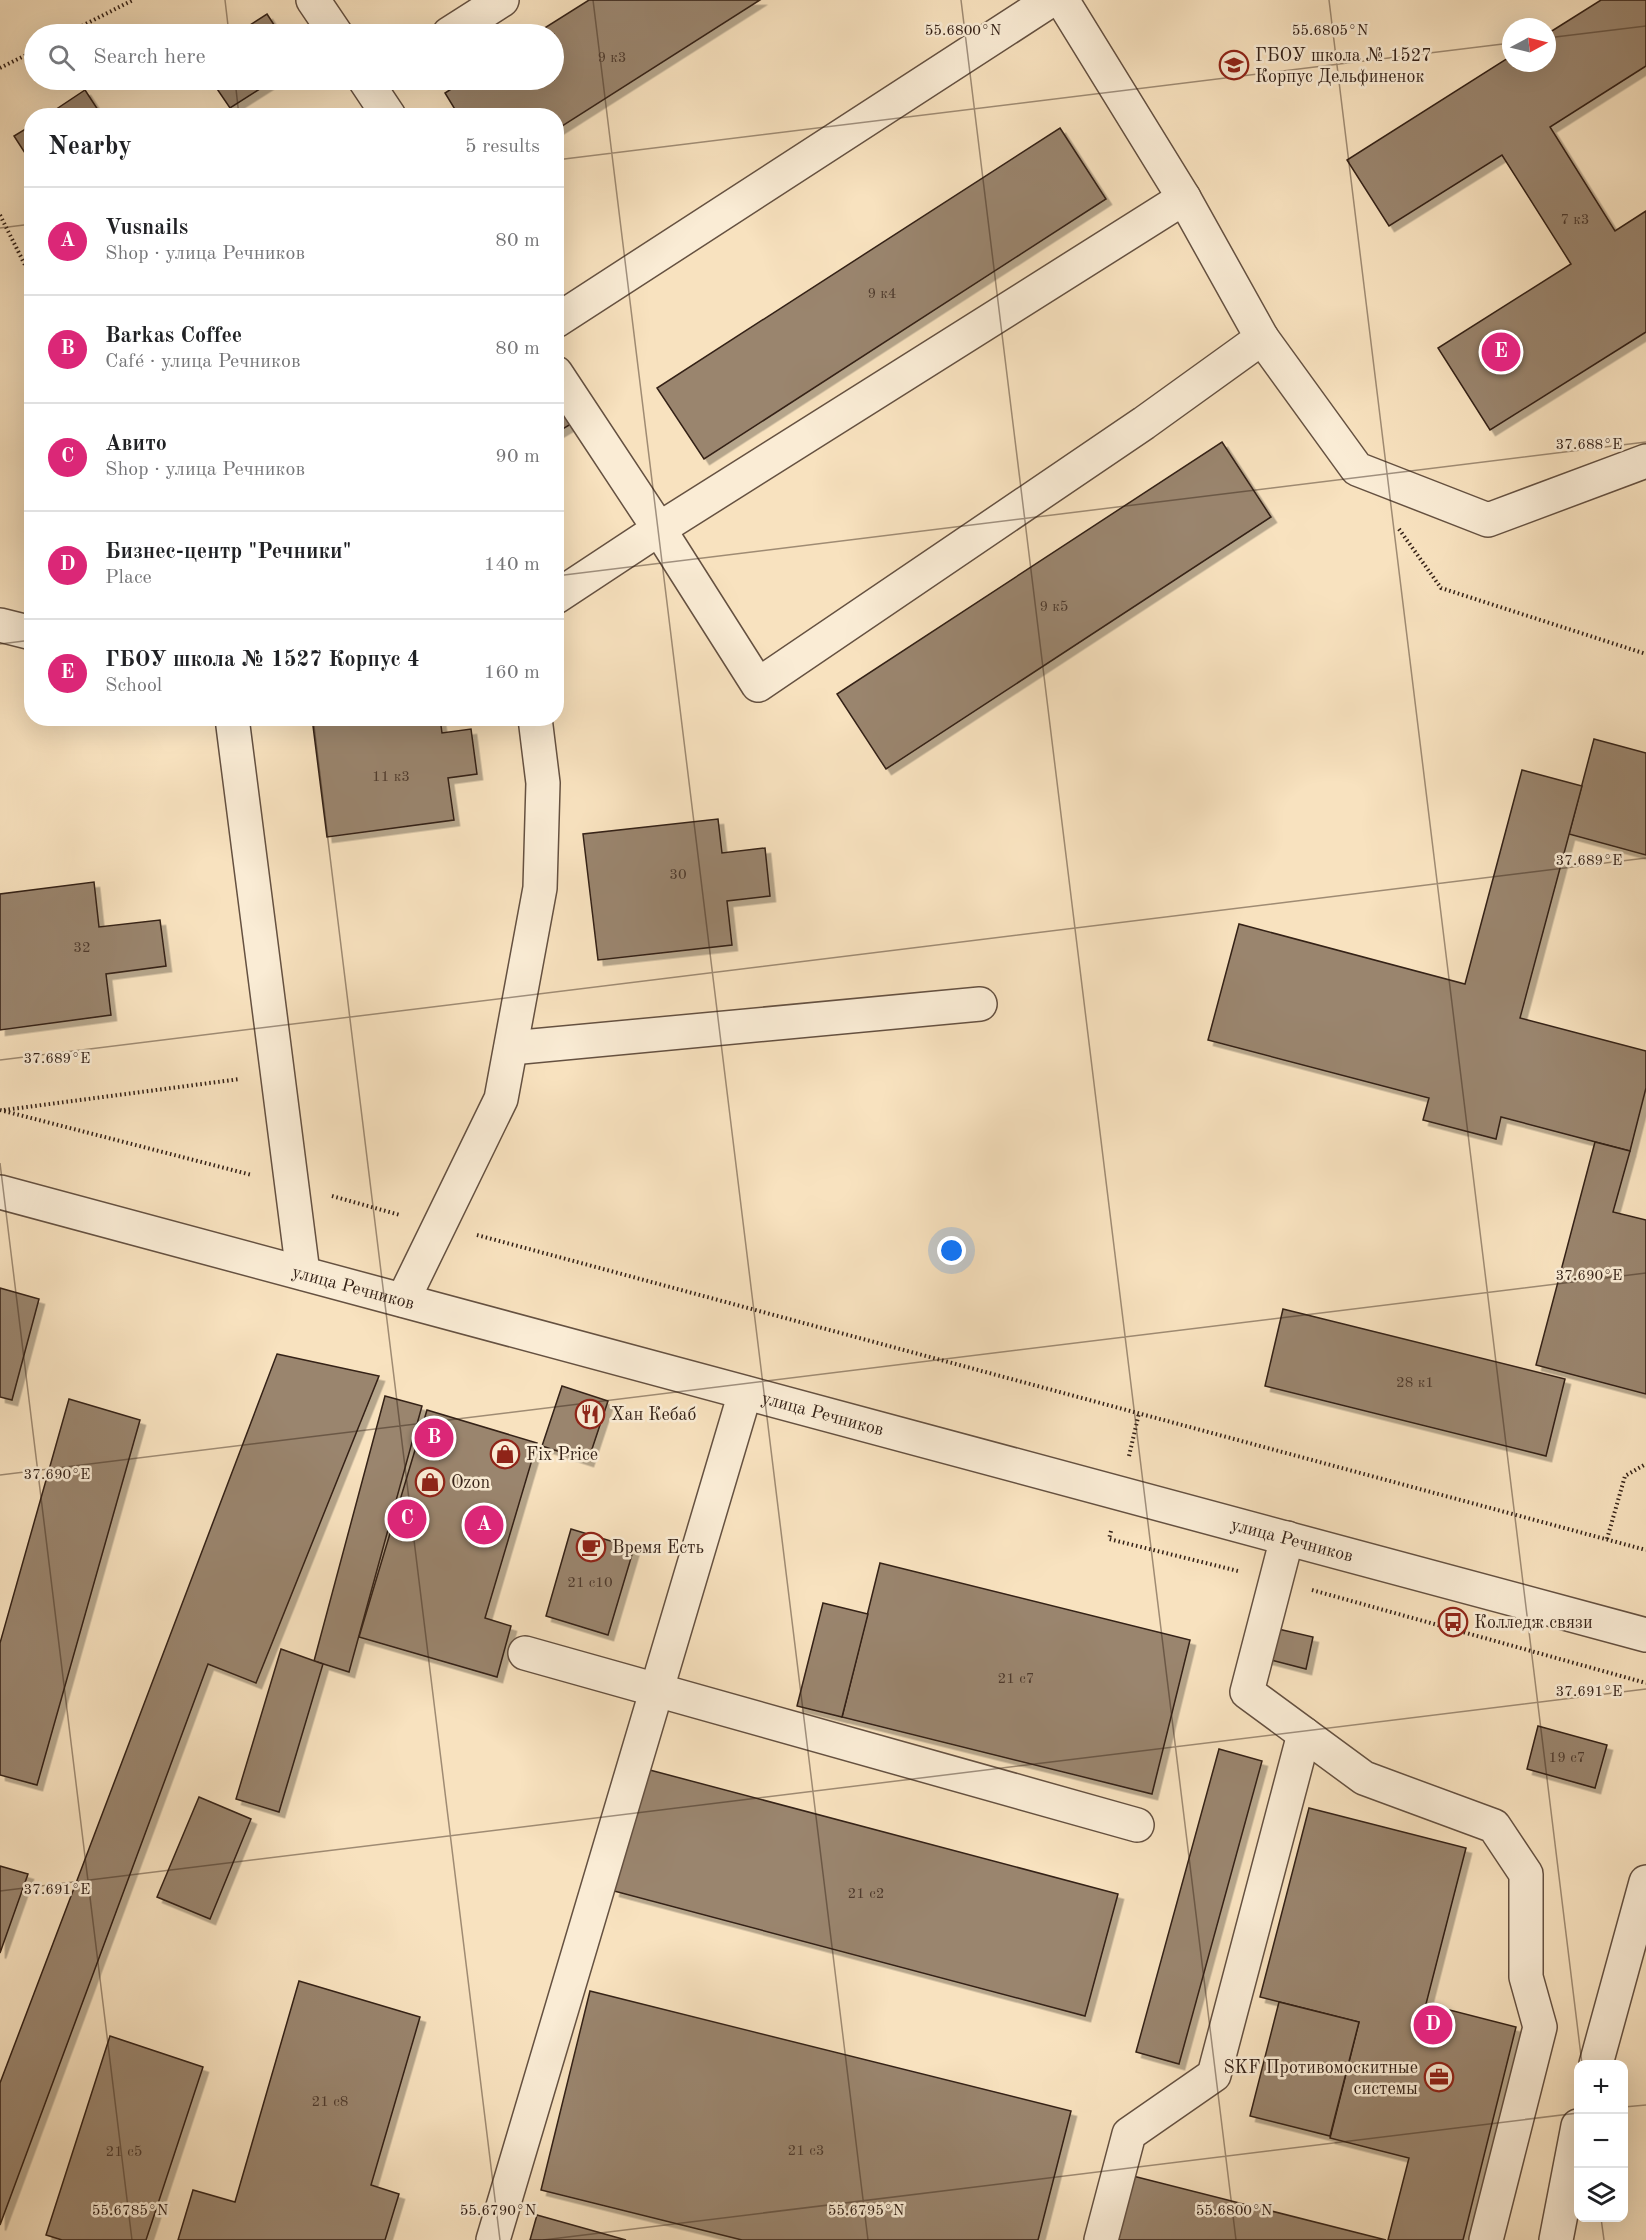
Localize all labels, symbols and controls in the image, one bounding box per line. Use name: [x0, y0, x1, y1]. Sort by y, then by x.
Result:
north arrow: [1502, 18, 1556, 72]
search box: [24, 24, 564, 90]
text: 55.6800°N: [925, 24, 1002, 39]
text: 55.6805°N: [1292, 24, 1369, 39]
icon: search: [45, 41, 78, 74]
text: Search here: [93, 46, 206, 68]
place label: ГБОУ школа № 1527 Корпус Дельфиненок: [1255, 47, 1432, 87]
school or university icon: ГБОУ школа № 1527 Корпус Дельфиненок: [1218, 49, 1250, 81]
house number: 9 к3: [597, 51, 627, 66]
text: Nearby: [48, 134, 132, 160]
text: 5 results: [465, 137, 540, 157]
house number: 7 к3: [1560, 213, 1590, 228]
text: Vusnails: [105, 217, 188, 239]
text: A: [60, 231, 75, 251]
text: 80 m: [495, 231, 540, 251]
text: Shop · улица Речников: [105, 244, 305, 264]
house number: 9 к4: [867, 287, 897, 302]
text: Barkas Coffee: [105, 325, 242, 347]
pin: E: [1482, 330, 1520, 374]
text: B: [60, 339, 75, 359]
text: 80 m: [495, 339, 540, 359]
text: Café · улица Речников: [105, 352, 301, 372]
text: Авито: [105, 433, 167, 455]
text: 37.688°E: [1556, 438, 1622, 453]
text: C: [61, 447, 74, 467]
text: 90 m: [495, 447, 540, 467]
text: Shop · улица Речников: [105, 460, 305, 480]
text: Бизнес-центр "Речники": [105, 541, 351, 563]
text: D: [60, 555, 75, 575]
text: 140 m: [484, 555, 540, 575]
text: Place: [105, 568, 152, 588]
house number: 9 к5: [1039, 600, 1069, 615]
text: ГБОУ школа № 1527 Корпус 4: [105, 649, 420, 671]
text: E: [61, 663, 74, 683]
text: 160 m: [484, 663, 540, 683]
text: School: [105, 676, 162, 696]
house number: 11 к3: [372, 770, 410, 785]
text: 37.689°E: [1556, 854, 1622, 869]
house number: 30: [669, 868, 687, 883]
house number: 32: [73, 941, 91, 956]
text: 37.689°E: [24, 1052, 90, 1067]
your location: [937, 1236, 966, 1265]
street label: улица Речников: [290, 1263, 416, 1313]
text: 37.690°E: [1556, 1269, 1622, 1284]
house number: 28 к1: [1396, 1376, 1434, 1391]
street label: улица Речников: [759, 1389, 886, 1439]
restaurant icon: Хан Кебаб: [574, 1398, 606, 1430]
place label: Хан Кебаб: [611, 1406, 696, 1424]
pin: B: [414, 1416, 454, 1460]
shop icon: Fix Price: [489, 1438, 521, 1470]
place label: Fix Price: [526, 1446, 598, 1464]
shop icon: Ozon: [414, 1466, 446, 1498]
text: 37.690°E: [24, 1468, 90, 1483]
place label: Ozon: [451, 1474, 490, 1492]
pin: C: [388, 1496, 426, 1541]
pin: A: [464, 1502, 504, 1547]
street label: улица Речников: [1229, 1516, 1355, 1566]
cafe icon: Время Есть: [575, 1531, 607, 1563]
place label: Время Есть: [612, 1539, 704, 1557]
house number: 21 с10: [567, 1576, 613, 1591]
bus stop icon: Колледж связи: [1437, 1606, 1469, 1638]
place label: Колледж связи: [1474, 1614, 1593, 1632]
house number: 21 с7: [998, 1672, 1034, 1687]
text: 37.691°E: [1556, 1685, 1622, 1700]
house number: 19 с7: [1549, 1751, 1585, 1766]
text: 37.691°E: [24, 1883, 90, 1898]
house number: 21 с2: [848, 1887, 884, 1902]
pin: D: [1414, 2002, 1452, 2048]
place label: SKF Противомоскитные системы: [1223, 2059, 1418, 2098]
map controls: [1574, 2060, 1628, 2222]
button: +: [1574, 2060, 1628, 2114]
office icon: SKF Противомоскитные системы: [1423, 2061, 1455, 2093]
house number: 21 с8: [312, 2095, 348, 2110]
button: −: [1574, 2114, 1628, 2168]
house number: 21 с3: [788, 2144, 824, 2159]
house number: 21 с5: [106, 2145, 142, 2160]
button: layers: [1574, 2168, 1628, 2222]
text: 55.6785°N: [92, 2204, 169, 2219]
text: 55.6790°N: [460, 2204, 537, 2219]
text: 55.6795°N: [828, 2204, 905, 2219]
text: 55.6800°N: [1196, 2204, 1273, 2219]

